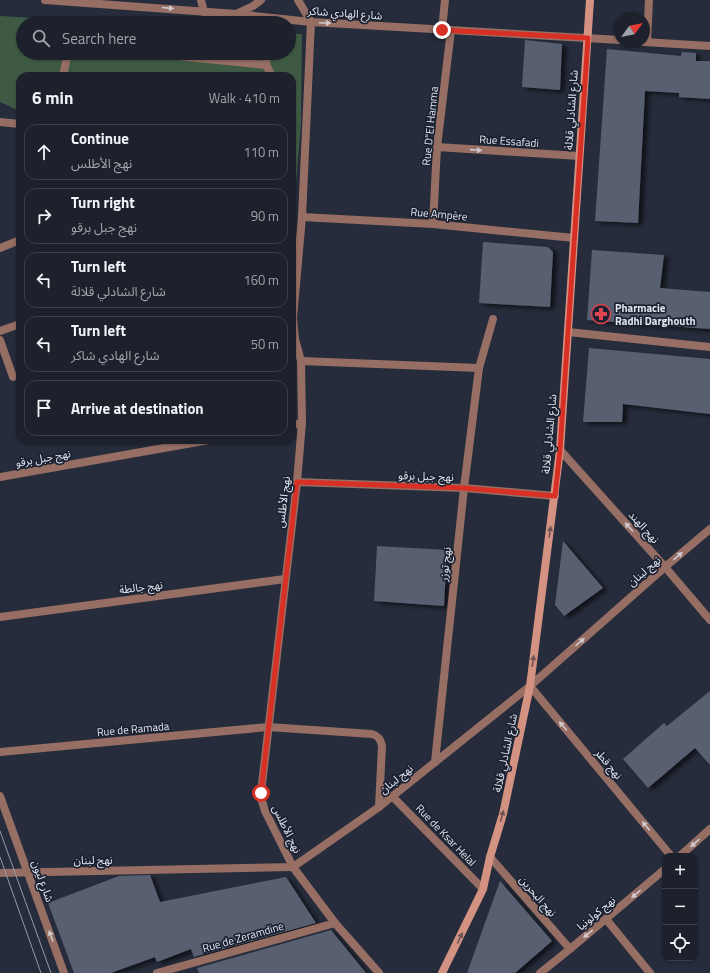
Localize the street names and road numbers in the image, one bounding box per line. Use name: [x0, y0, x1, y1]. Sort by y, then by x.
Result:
street label: شارع الهادي شاكر: [306, 2, 383, 25]
street label: شارع الشادلي قلالة: [560, 69, 583, 151]
street label: Rue D"El Hamma: [418, 85, 442, 166]
street label: Rue Essafadi: [479, 131, 539, 151]
street label: Rue Ampère: [410, 204, 468, 224]
street label: شارع الشادلي قلالة: [538, 393, 562, 475]
street label: نهج جبل برقو: [14, 445, 72, 471]
street label: نهج جبل برقو: [398, 467, 454, 485]
street label: نهج الأطلس: [272, 475, 294, 529]
street label: نهج الهند: [625, 507, 663, 547]
street label: نهج توزر: [435, 546, 455, 583]
street label: نهج لبنان: [624, 552, 664, 590]
street label: نهج جالطة: [118, 576, 164, 598]
street label: شارع الشادلي قلالة: [489, 712, 523, 794]
street label: Rue de Ramada: [96, 718, 170, 740]
street label: نهج قطر: [591, 745, 626, 783]
street label: نهج لبنان: [376, 760, 416, 798]
street label: Rue de Ksar Helal: [412, 800, 480, 870]
street label: نهج الأطلس: [268, 802, 306, 856]
street label: نهج لبنان: [73, 852, 113, 868]
street label: شارع ليون: [28, 858, 58, 905]
street label: نهج البحرين: [516, 872, 560, 920]
street label: نهج كولونيا: [573, 892, 619, 934]
street label: Rue de Zeramdine: [200, 918, 286, 956]

